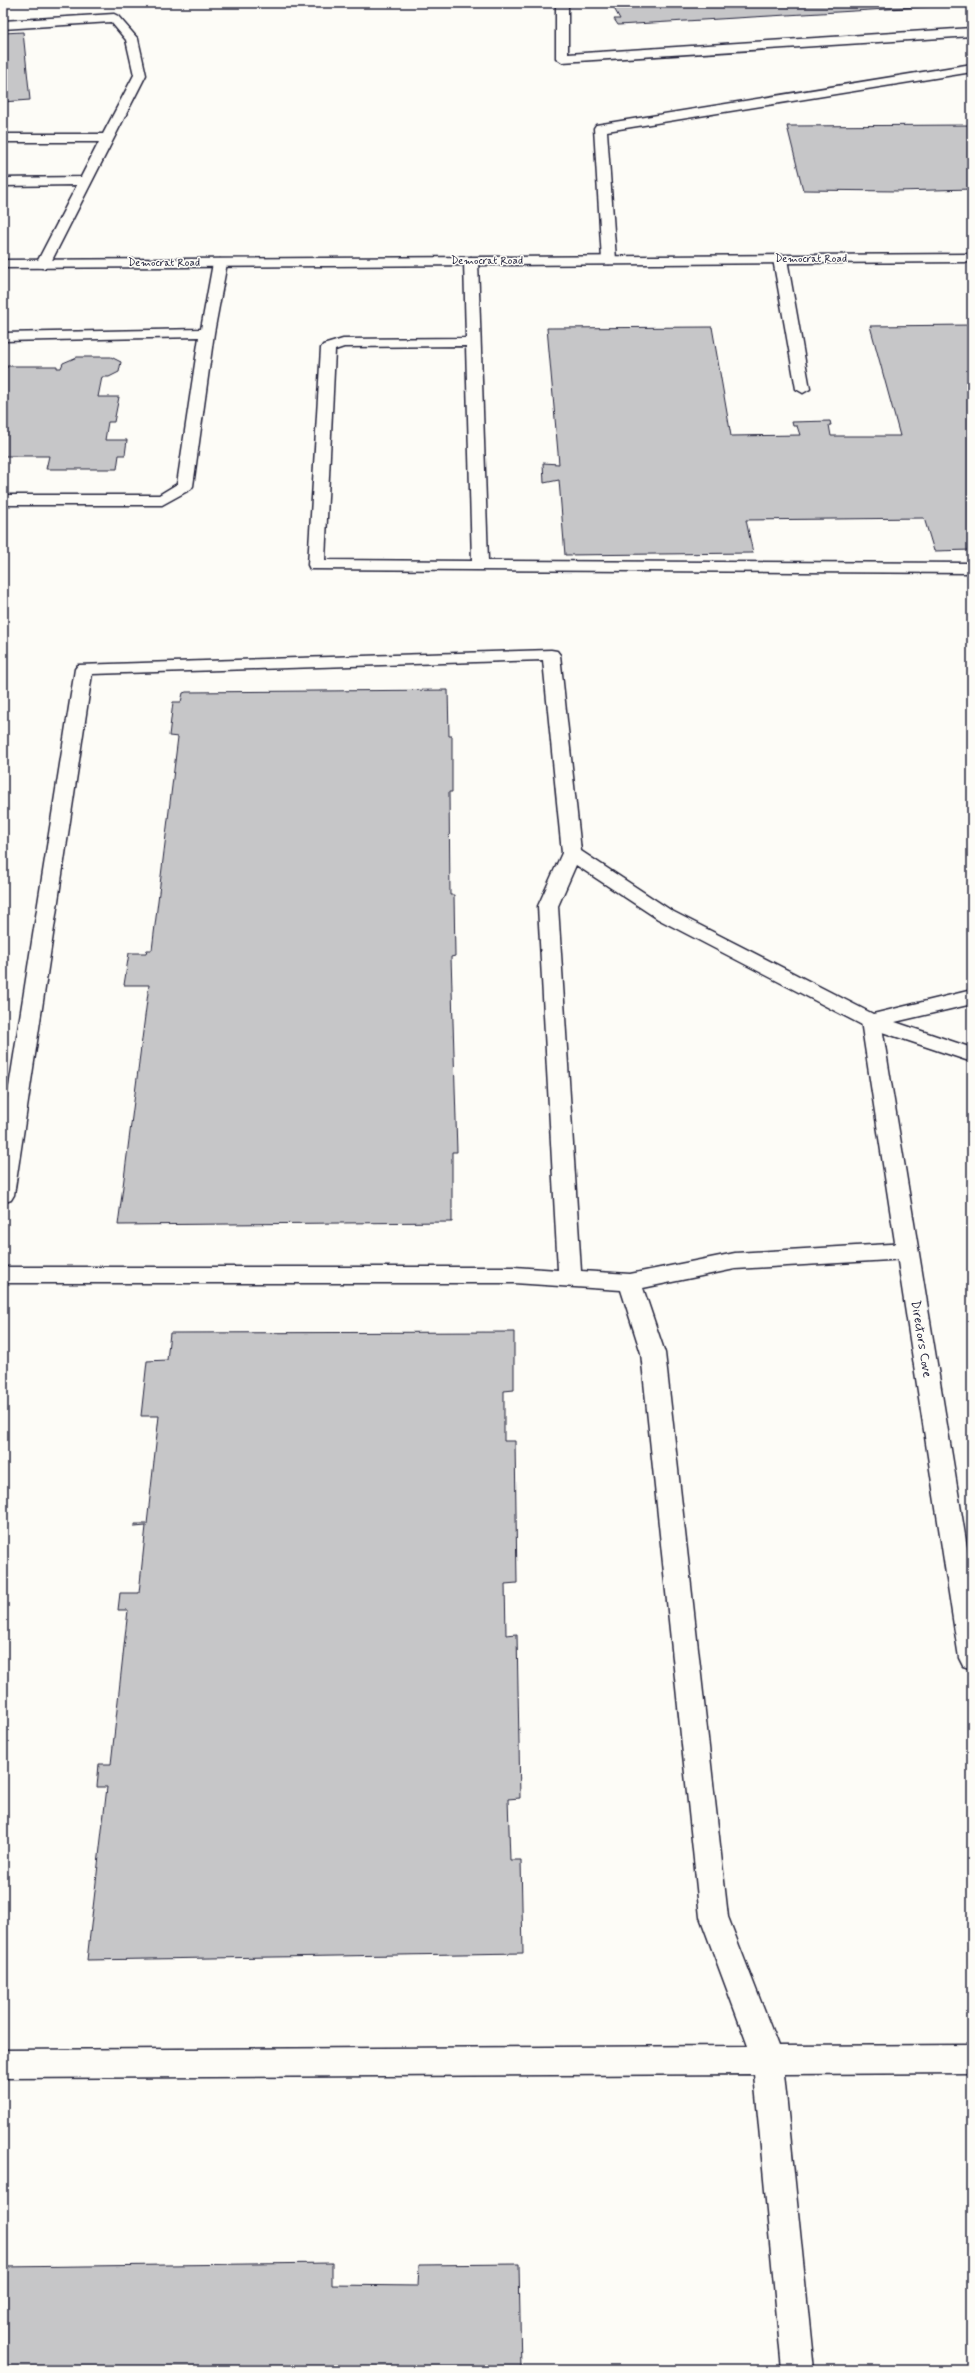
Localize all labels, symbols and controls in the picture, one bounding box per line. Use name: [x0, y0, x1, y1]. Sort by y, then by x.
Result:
street label: Democrat Road: [775, 252, 847, 266]
street label: Democrat Road: [451, 254, 523, 268]
street label: Democrat Road: [128, 256, 200, 270]
street label: Directors Cove: [906, 1299, 936, 1379]

